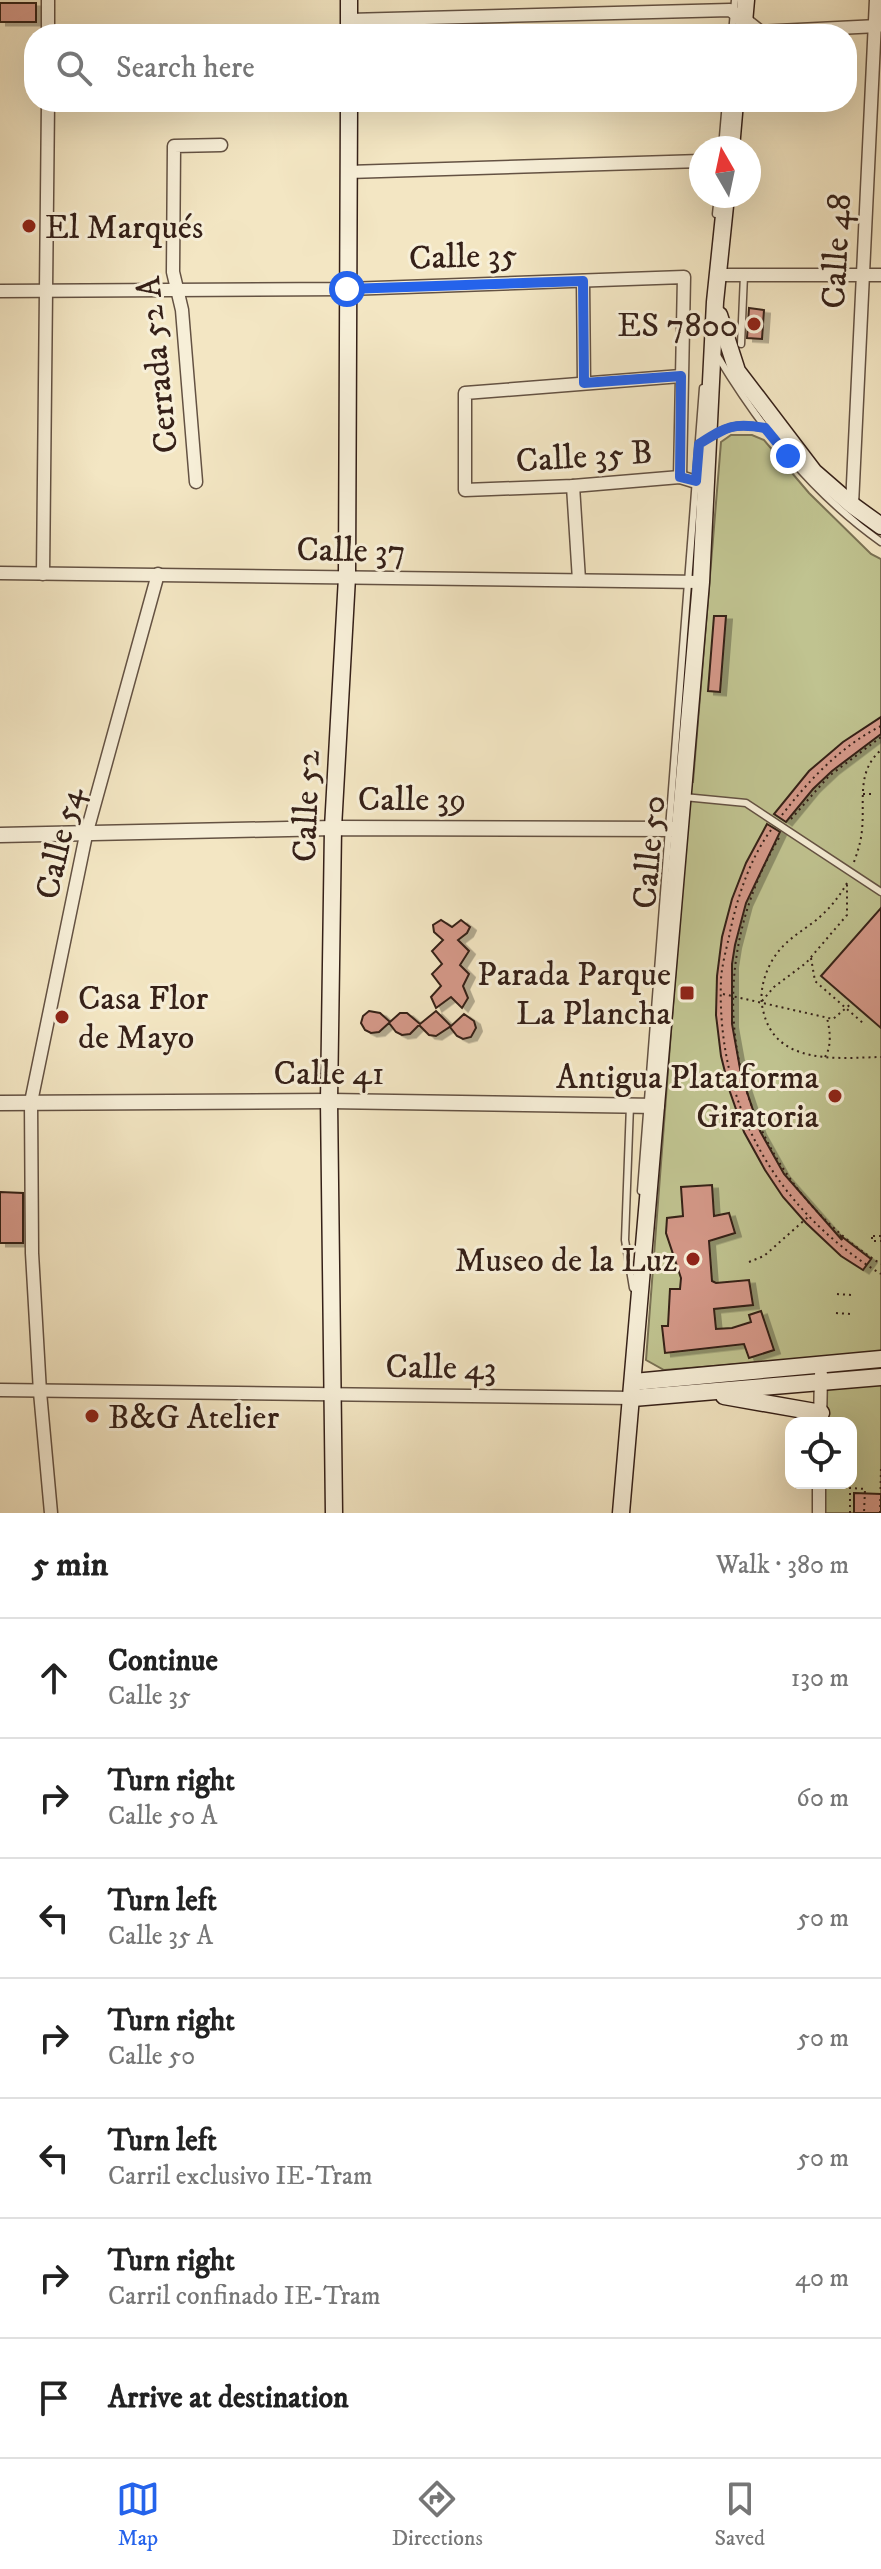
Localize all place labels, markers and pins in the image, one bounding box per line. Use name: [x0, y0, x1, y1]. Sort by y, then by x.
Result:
place label: El Marqués: [45, 207, 203, 249]
marker: El Marqués: [20, 217, 38, 235]
place label: ES 7800: [617, 305, 738, 347]
marker: ES 7800: [745, 315, 763, 333]
place label: Parada Parque La Plancha: [477, 954, 672, 1035]
place label: Casa Flor de Mayo: [78, 978, 208, 1059]
marker: Parada Parque La Plancha: [678, 984, 696, 1002]
marker: Casa Flor de Mayo: [53, 1008, 71, 1026]
place label: Antigua Plataforma Giratoria: [556, 1057, 820, 1138]
marker: Antigua Plataforma Giratoria: [826, 1087, 844, 1105]
place label: Museo de la Luz: [455, 1240, 677, 1282]
marker: Museo de la Luz: [684, 1250, 702, 1268]
place label: B&G Atelier: [108, 1397, 279, 1439]
marker: B&G Atelier: [83, 1407, 101, 1425]

